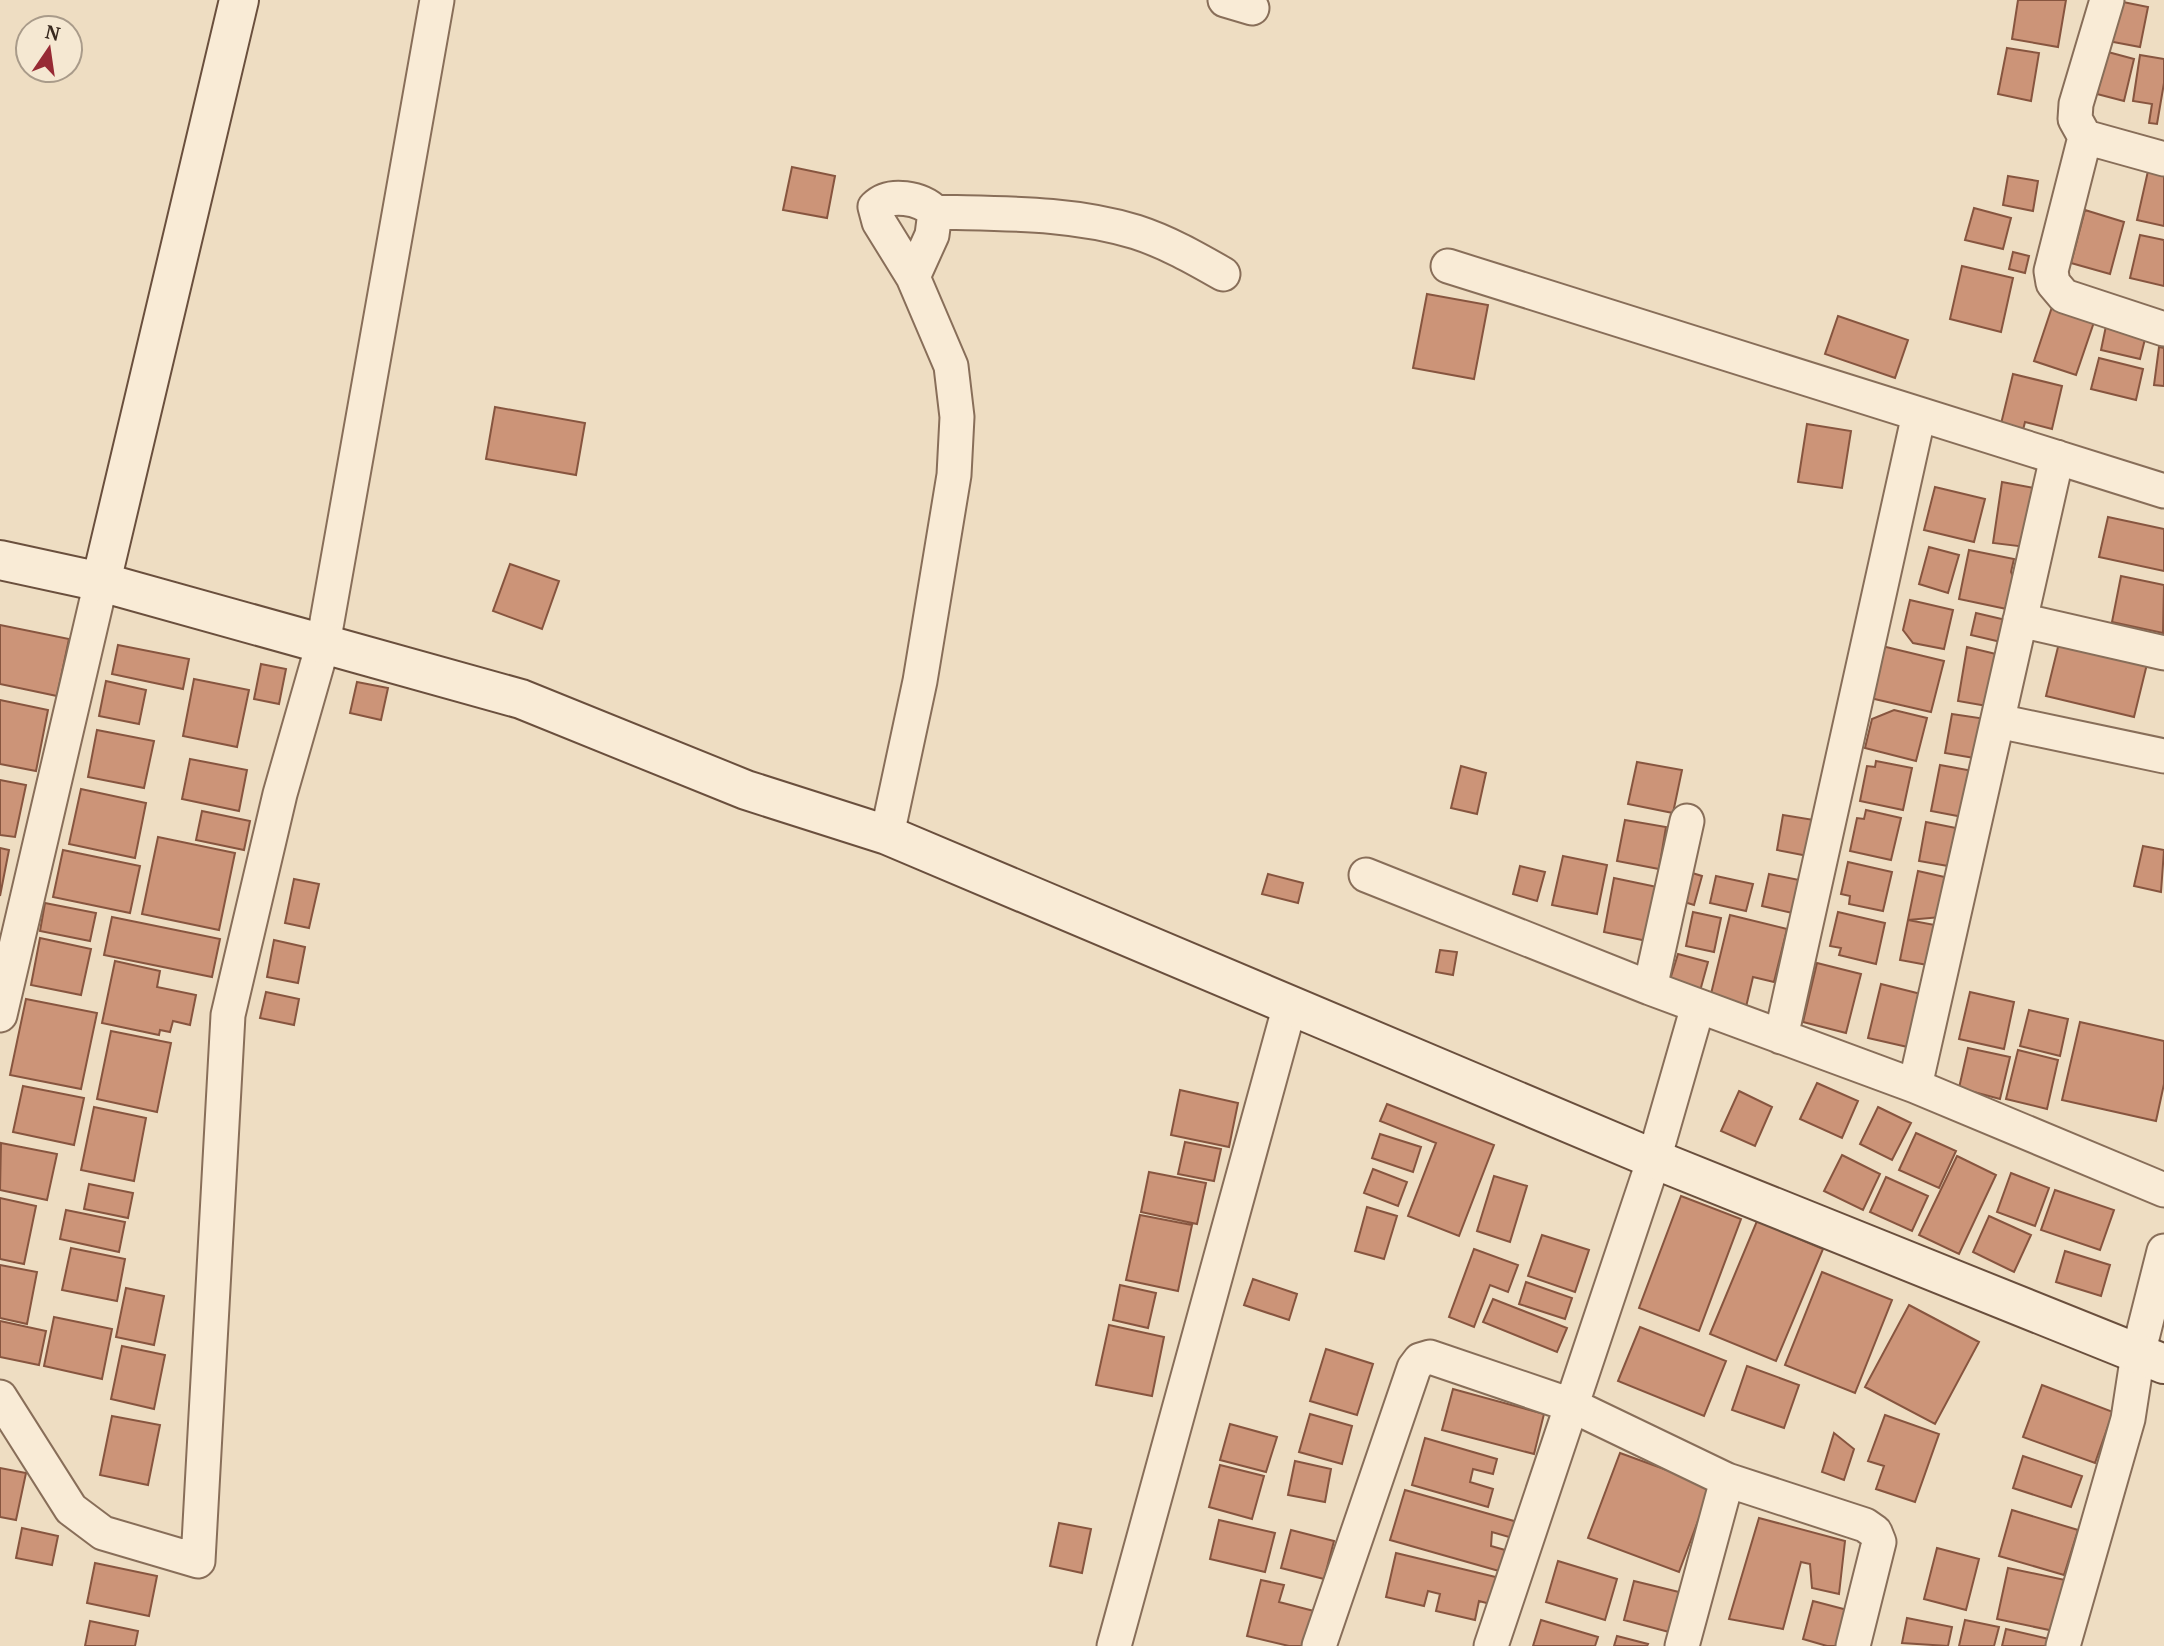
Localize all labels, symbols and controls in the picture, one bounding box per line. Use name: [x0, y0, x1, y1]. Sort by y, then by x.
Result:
north arrow: [14, 14, 84, 84]
text: N: [43, 18, 63, 46]

